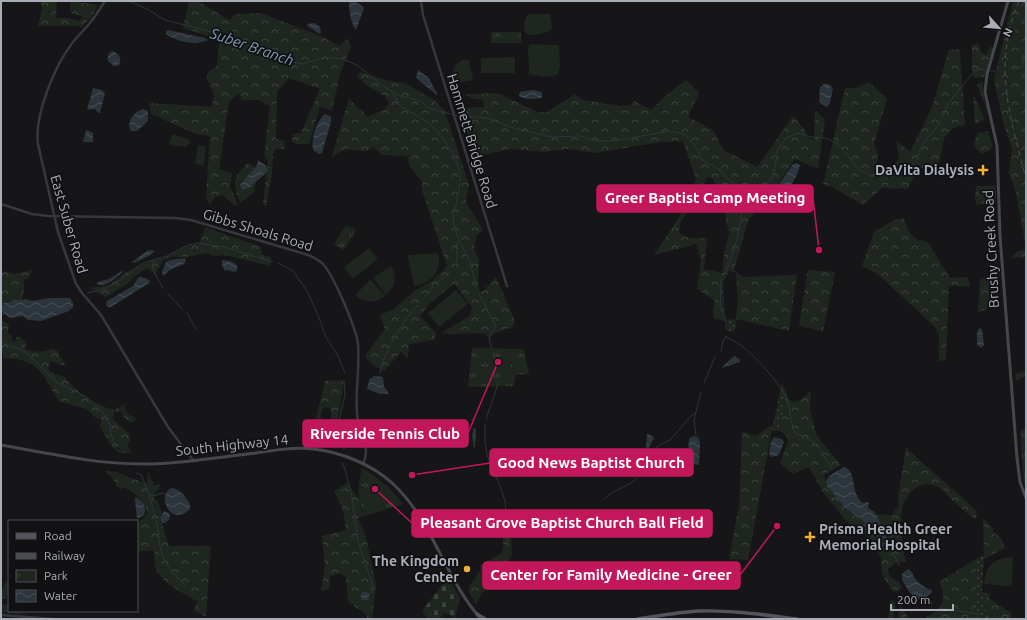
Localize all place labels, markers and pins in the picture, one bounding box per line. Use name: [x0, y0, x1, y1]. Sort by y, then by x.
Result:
place label: DaVita Dialysis: [875, 162, 974, 178]
marker: DaVita Dialysis: [977, 164, 989, 176]
callout: Greer Baptist Camp Meeting: [597, 185, 813, 212]
callout: Riverside Tennis Club: [303, 420, 468, 447]
callout: Good News Baptist Church: [490, 449, 693, 476]
callout: Pleasant Grove Baptist Church Ball Field: [412, 510, 712, 537]
place label: Prisma Health Greer Memorial Hospital: [819, 521, 952, 553]
marker: Prisma Health Greer Memorial Hospital: [804, 531, 816, 543]
place label: The Kingdom Center: [372, 553, 459, 585]
callout: Center for Family Medicine - Greer: [483, 562, 740, 589]
marker: The Kingdom Center: [462, 564, 472, 574]

